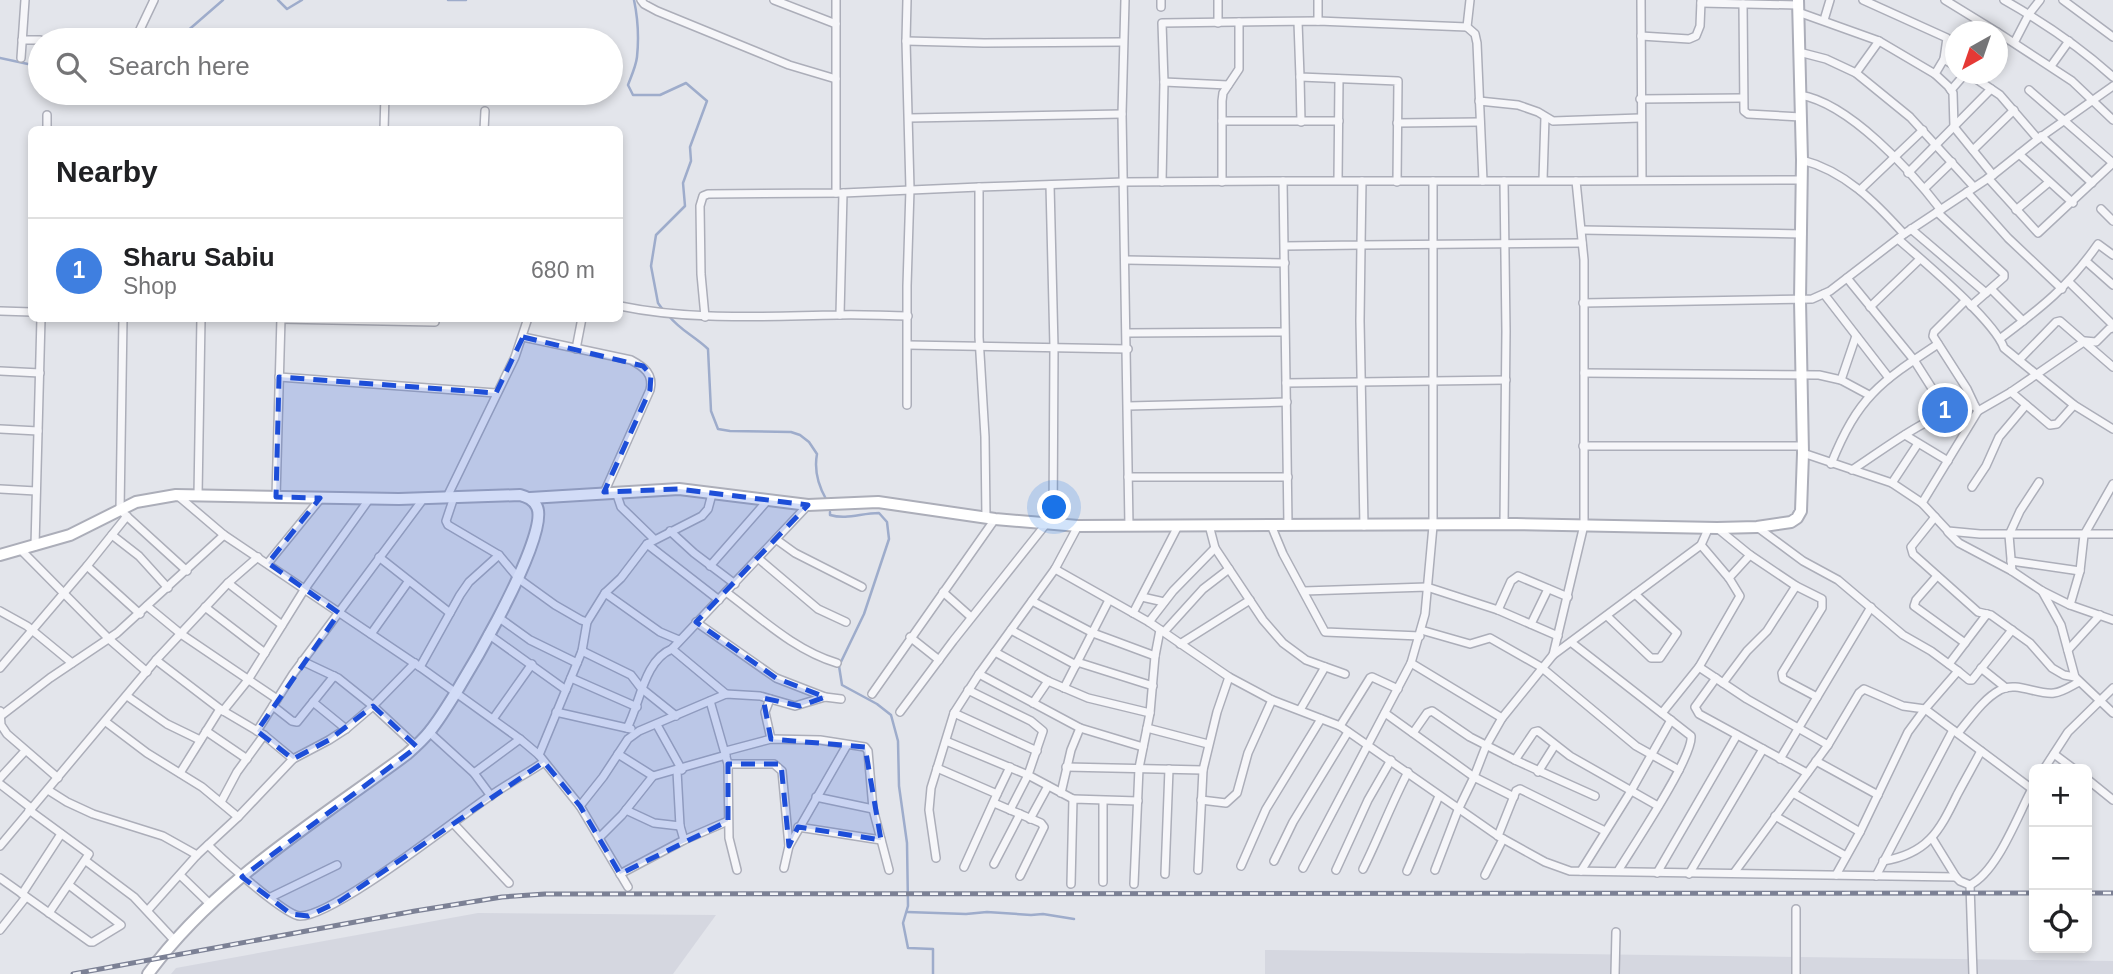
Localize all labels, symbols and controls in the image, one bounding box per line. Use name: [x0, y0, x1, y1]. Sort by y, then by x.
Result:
north arrow: [1945, 21, 2008, 84]
search box: [28, 28, 623, 105]
icon: search: [52, 48, 90, 86]
text: Search here: [108, 51, 250, 81]
text: Nearby: [56, 155, 158, 188]
text: Sharu Sabiu: [123, 242, 275, 272]
text: 1: [73, 257, 85, 283]
text: 680 m: [531, 257, 595, 283]
text: Shop: [123, 273, 177, 299]
pin: 1: [1922, 384, 1968, 436]
your location: [1037, 490, 1071, 524]
map controls: [2029, 764, 2092, 953]
button: +: [2029, 764, 2092, 827]
button: −: [2029, 827, 2092, 890]
button: locate: [2029, 890, 2092, 953]

